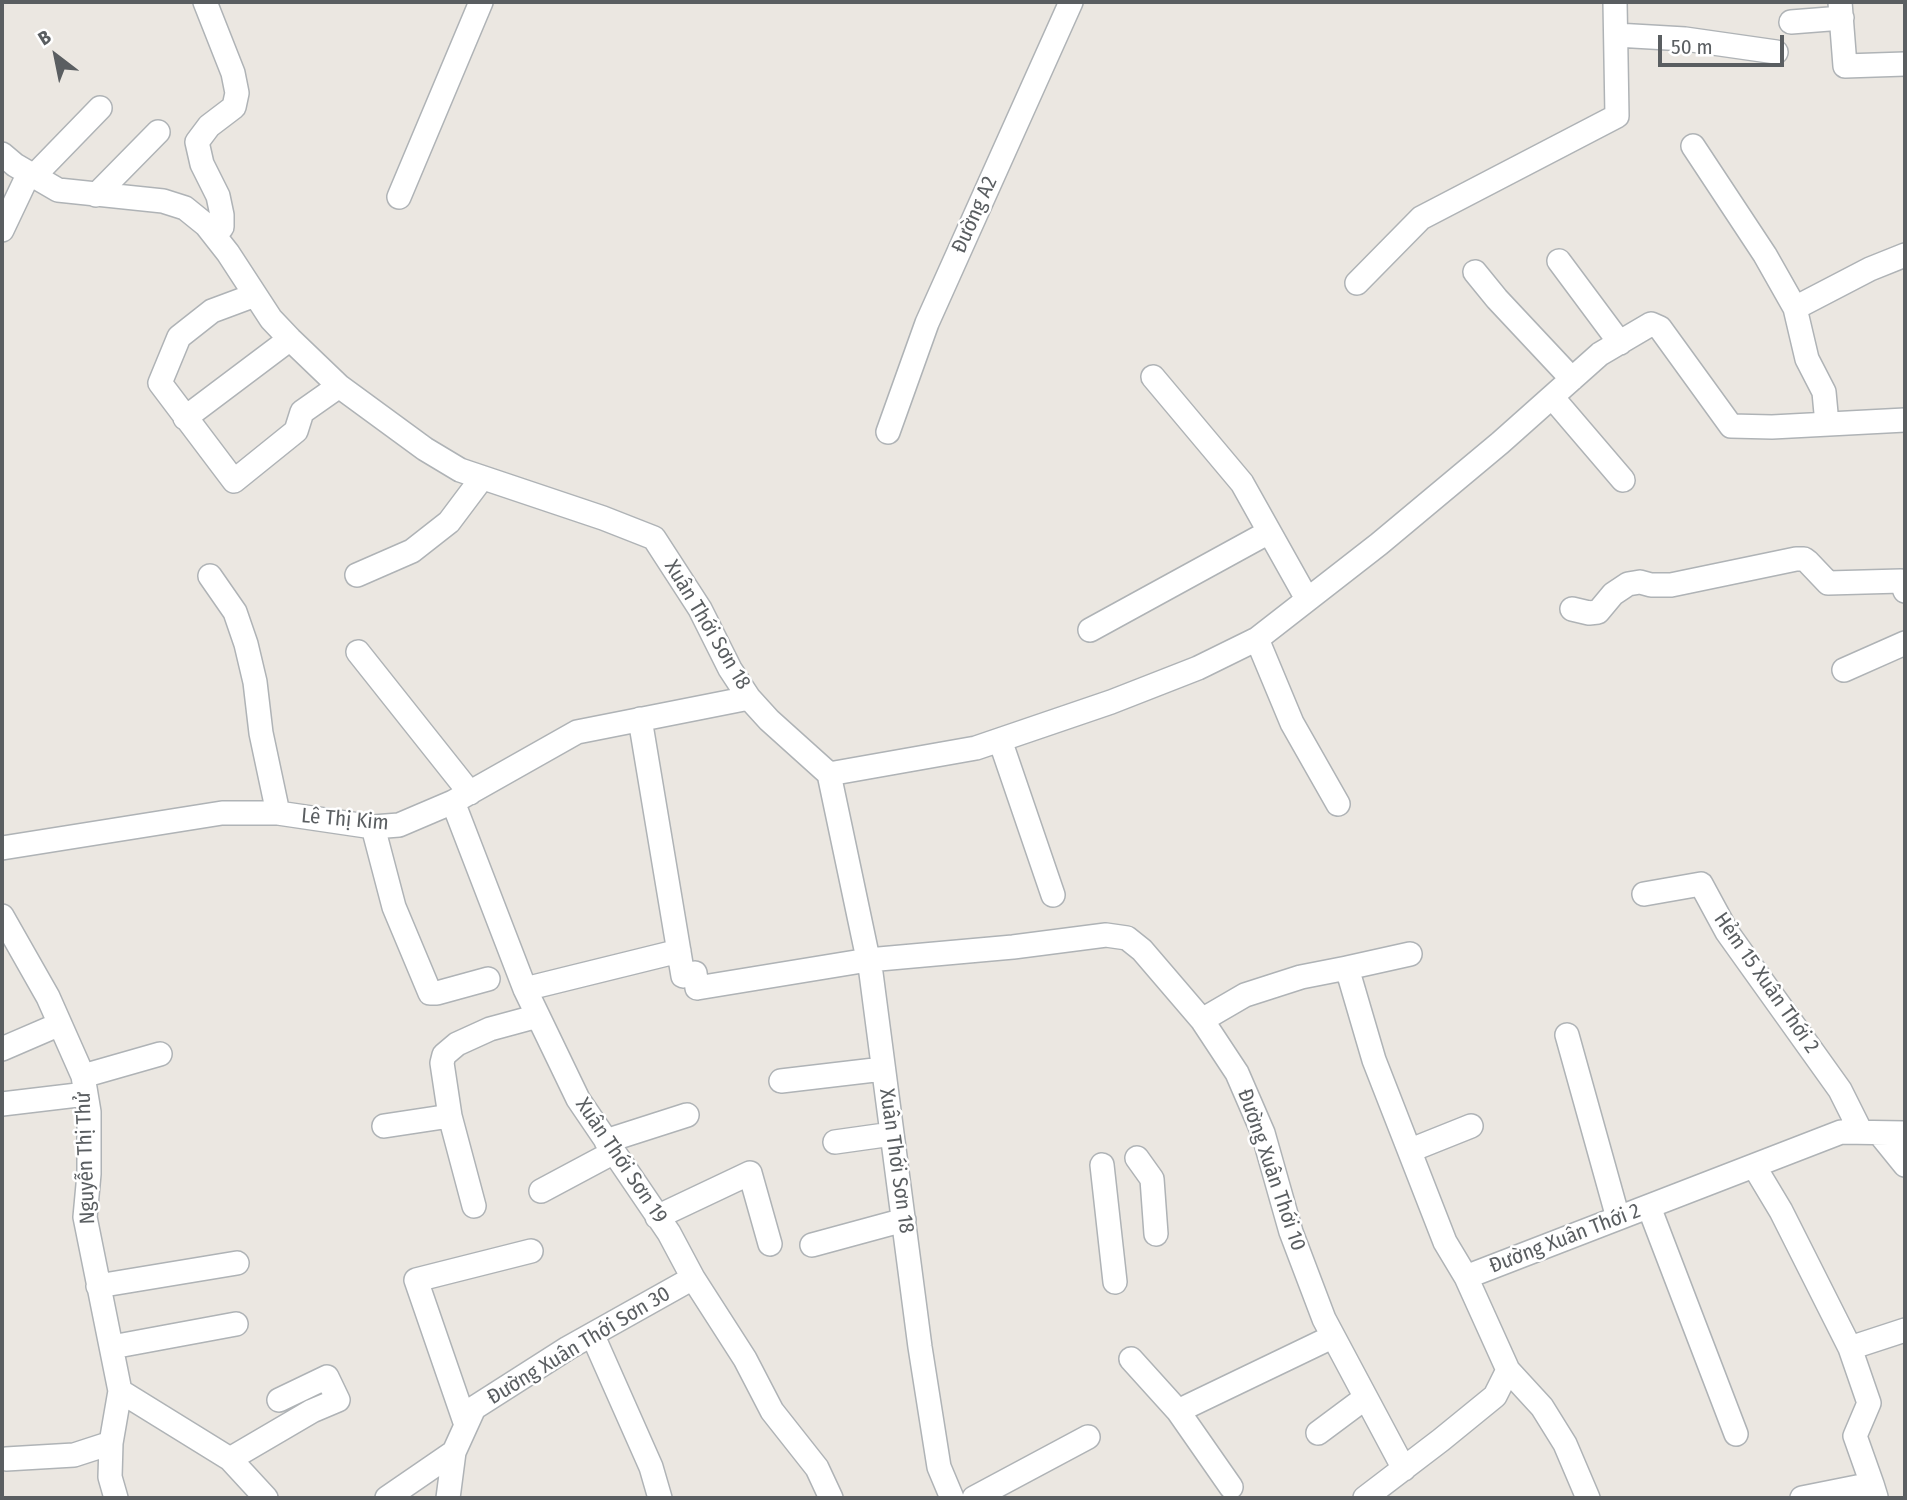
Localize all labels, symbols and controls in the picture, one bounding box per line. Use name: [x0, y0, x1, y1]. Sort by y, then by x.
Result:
north arrow: [21, 21, 91, 91]
scale bar: [1662, 21, 1788, 65]
text: B: [34, 25, 55, 50]
text: 50 m: [1671, 34, 1713, 60]
street label: Đường A2: [947, 173, 1003, 257]
street label: Xuân Thới Sơn 18: [659, 556, 755, 694]
street label: Lê Thị Kim: [300, 804, 390, 836]
street label: Hẻm 15 Xuân Thới 2: [1708, 908, 1824, 1058]
street label: Đường Xuân Thới 10: [1231, 1086, 1311, 1254]
street label: Xuân Thới Sơn 18: [873, 1087, 919, 1235]
street label: Nguyễn Thị Thử: [71, 1091, 101, 1225]
street label: Xuân Thới Sơn 19: [570, 1093, 672, 1229]
street label: Đường Xuân Thới 2: [1486, 1199, 1644, 1279]
street label: Đường Xuân Thới Sơn 30: [483, 1281, 675, 1411]

